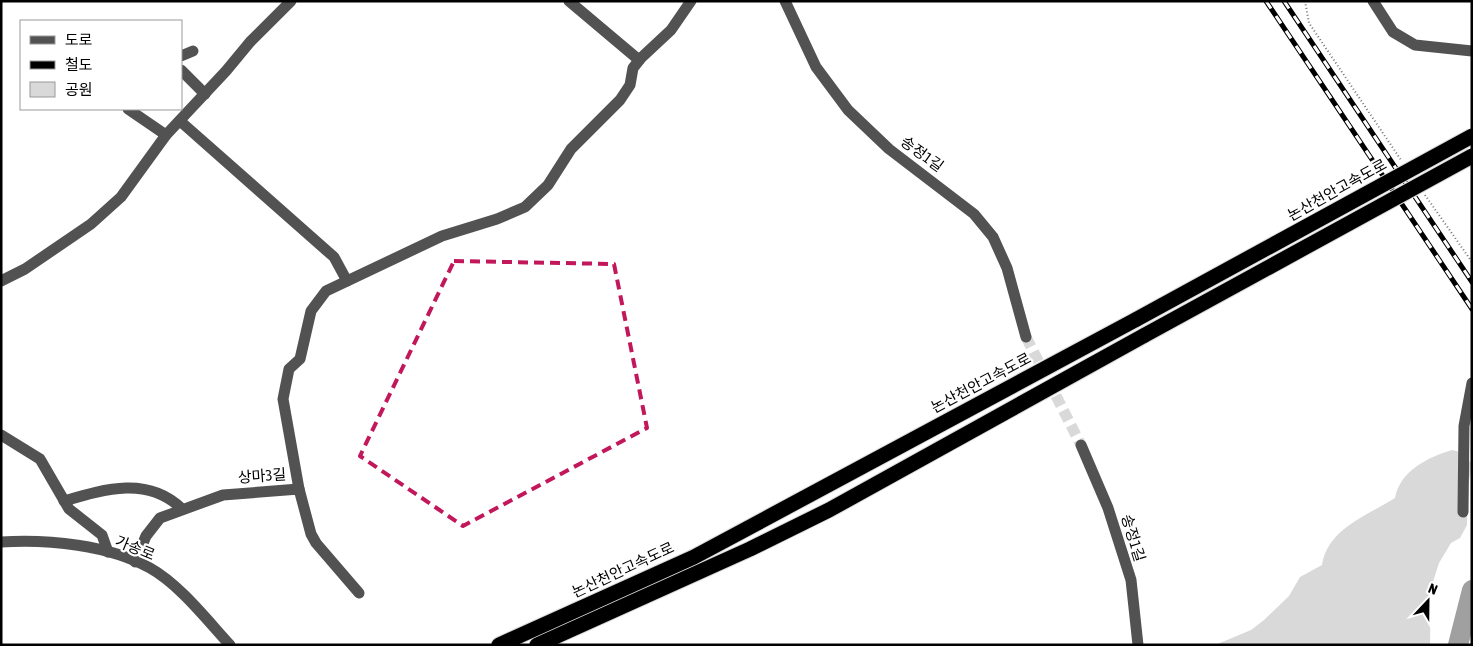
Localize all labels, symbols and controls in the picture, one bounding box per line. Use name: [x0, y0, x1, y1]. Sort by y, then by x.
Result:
legend: [20, 20, 182, 110]
text: 도로: [65, 31, 93, 48]
text: 철도: [65, 56, 93, 73]
text: 공원: [65, 81, 93, 98]
street label: 송정1길: [898, 132, 947, 175]
street label: 논산천안고속도로: [1284, 155, 1389, 224]
street label: 논산천안고속도로: [928, 349, 1033, 416]
street label: 상마3길: [237, 465, 287, 486]
street label: 송정1길: [1118, 512, 1149, 564]
street label: 가송로: [113, 532, 158, 563]
street label: 논산천안고속도로: [569, 539, 676, 601]
north arrow: [1403, 576, 1453, 626]
text: N: [1426, 580, 1440, 598]

